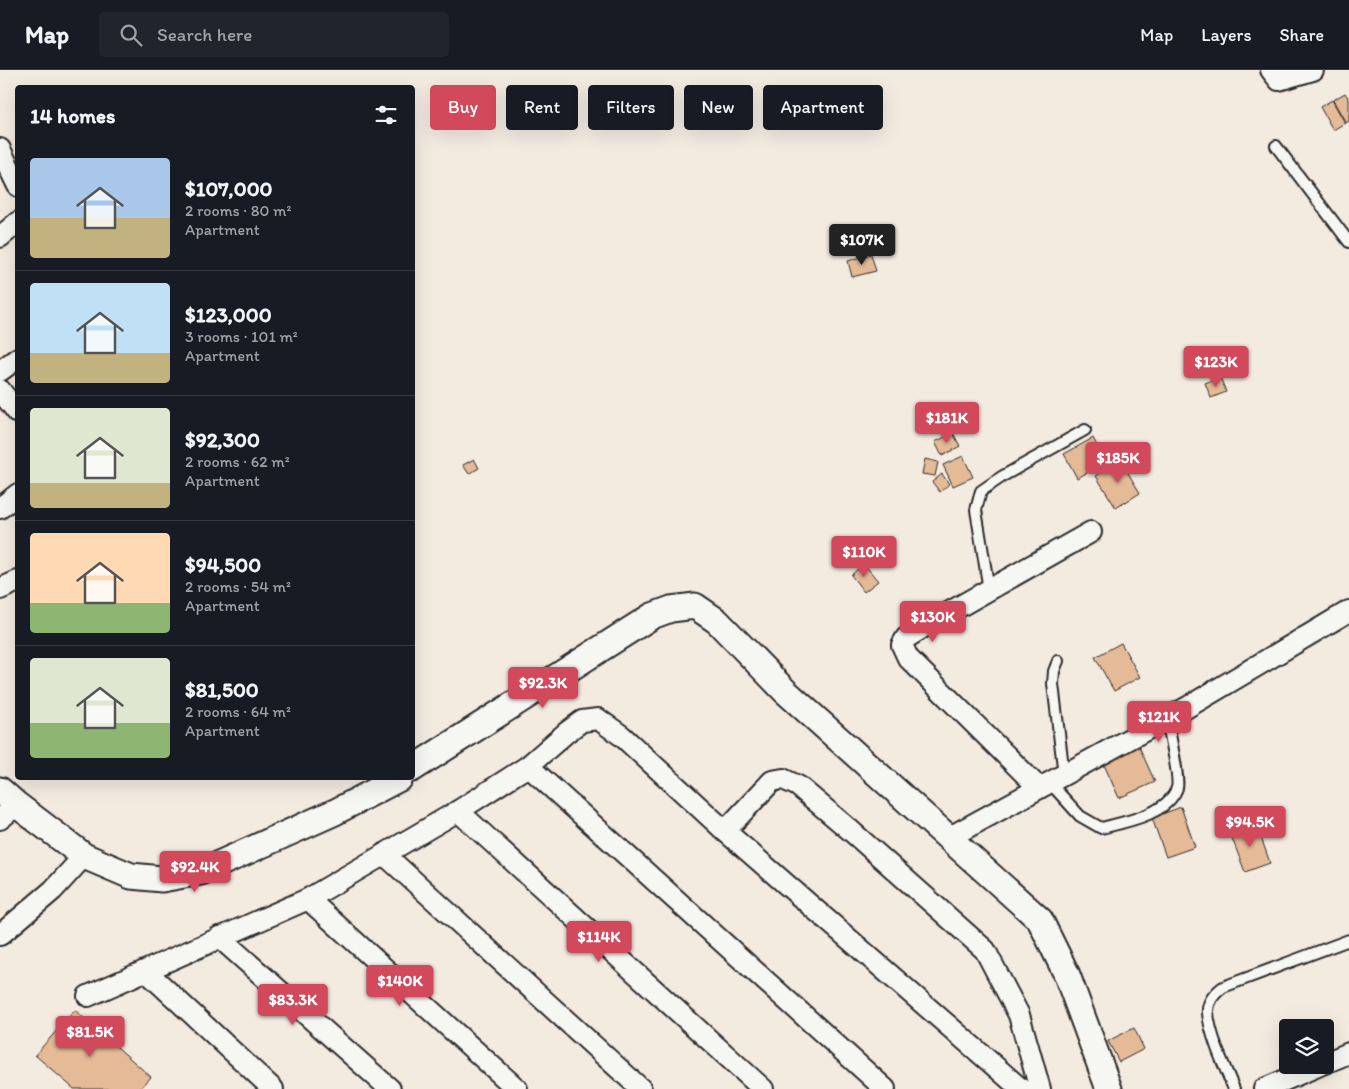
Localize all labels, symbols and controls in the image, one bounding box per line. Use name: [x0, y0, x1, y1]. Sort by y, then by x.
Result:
search box: [99, 12, 449, 57]
text: Map: [25, 20, 69, 49]
icon: search: [117, 21, 145, 49]
text: Search here: [157, 23, 252, 46]
text: Map: [1140, 24, 1173, 46]
text: Layers: [1201, 24, 1251, 46]
text: Share: [1279, 24, 1324, 46]
chip: Buy: [430, 85, 496, 130]
chip: Rent: [506, 85, 578, 130]
chip: Filters: [588, 85, 674, 130]
chip: New: [684, 85, 753, 130]
chip: Apartment: [763, 85, 883, 130]
icon: filters: [372, 101, 400, 129]
text: 14 homes: [30, 103, 115, 128]
text: $107,000: [185, 176, 273, 201]
icon: home: [70, 178, 130, 238]
text: 2 rooms · 80 m²: [185, 201, 291, 220]
text: Apartment: [185, 220, 260, 239]
pin: $107K: [827, 224, 897, 266]
text: $107K: [840, 230, 884, 249]
text: $123,000: [185, 302, 272, 327]
icon: home: [70, 303, 130, 363]
text: 3 rooms · 101 m²: [185, 327, 298, 346]
text: Apartment: [185, 346, 260, 365]
pin: $123K: [1181, 346, 1251, 388]
text: $123K: [1195, 352, 1237, 371]
pin: $181K: [912, 402, 982, 444]
text: $181K: [926, 408, 968, 427]
text: $92,300: [185, 427, 260, 452]
icon: home: [70, 428, 130, 488]
pin: $185K: [1083, 442, 1153, 484]
text: $185K: [1097, 448, 1139, 467]
text: 2 rooms · 62 m²: [185, 452, 290, 471]
text: Apartment: [185, 471, 260, 490]
pin: $110K: [829, 536, 899, 578]
text: $110K: [842, 542, 886, 561]
text: $94,500: [185, 552, 261, 577]
icon: home: [70, 553, 130, 613]
text: 2 rooms · 54 m²: [185, 577, 291, 596]
text: Apartment: [185, 596, 260, 615]
pin: $130K: [898, 600, 968, 643]
text: $130K: [911, 607, 955, 626]
pin: $92.3K: [502, 666, 584, 709]
text: $92.3K: [519, 673, 567, 692]
text: $81,500: [185, 677, 259, 702]
icon: home: [70, 678, 130, 738]
pin: $121K: [1124, 700, 1194, 743]
text: 2 rooms · 64 m²: [185, 702, 291, 721]
text: $121K: [1138, 707, 1180, 726]
text: Apartment: [185, 721, 260, 740]
pin: $94.5K: [1209, 806, 1291, 848]
text: $94.5K: [1226, 812, 1274, 831]
pin: $92.4K: [154, 850, 236, 893]
text: $92.4K: [171, 857, 219, 876]
pin: $114K: [564, 920, 634, 963]
text: $114K: [578, 927, 620, 946]
pin: $140K: [365, 964, 435, 1007]
text: $140K: [377, 971, 423, 990]
pin: $83.3K: [252, 984, 334, 1026]
text: $83.3K: [269, 990, 317, 1009]
pin: $81.5K: [49, 1016, 131, 1058]
map controls: [1279, 1019, 1334, 1074]
button: layers: [1279, 1019, 1334, 1074]
text: $81.5K: [67, 1022, 113, 1041]

